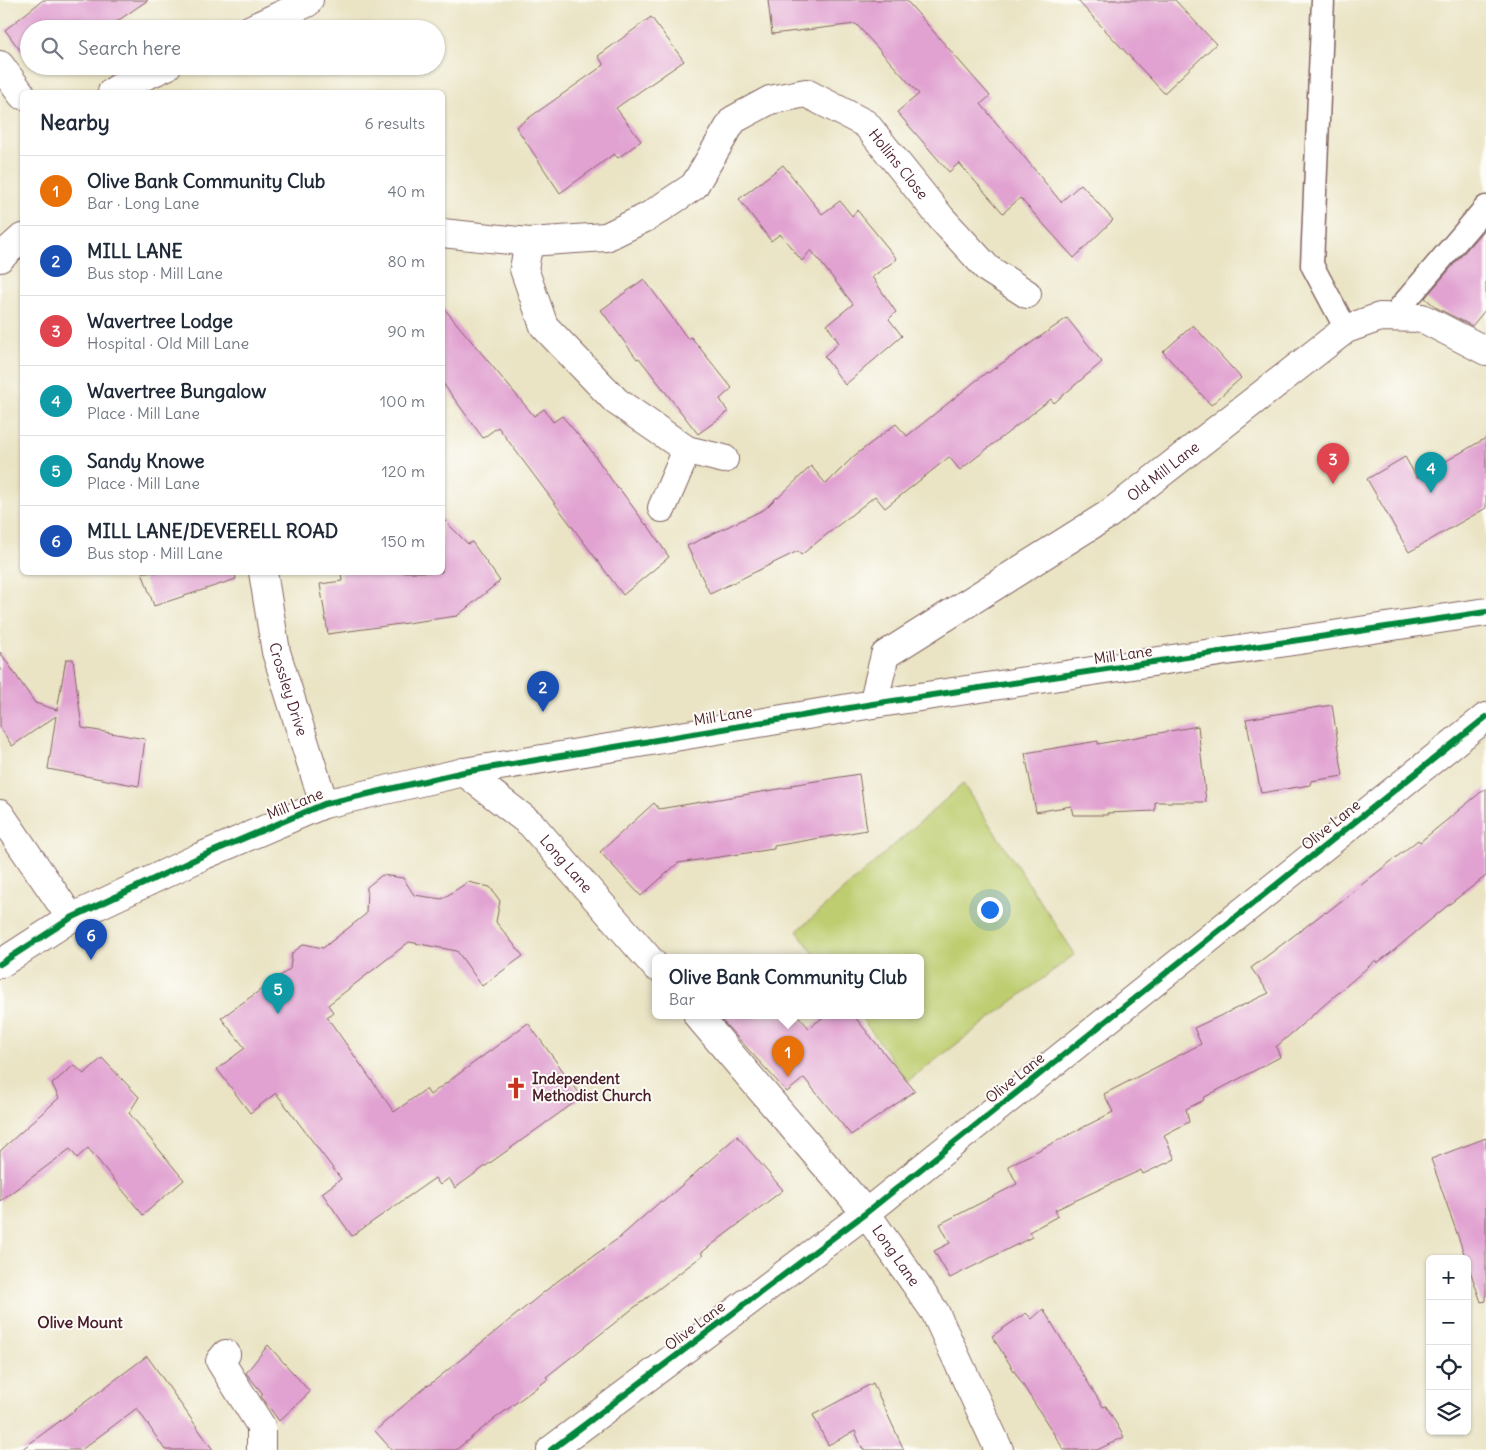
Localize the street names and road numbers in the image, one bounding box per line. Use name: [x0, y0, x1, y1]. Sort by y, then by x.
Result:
street label: Hollins Close: [865, 125, 933, 203]
street label: Old Mill Lane: [1123, 437, 1203, 505]
street label: Crossley Drive: [266, 641, 312, 738]
street label: Mill Lane: [1092, 641, 1154, 668]
street label: Mill Lane: [692, 701, 754, 730]
street label: Mill Lane: [264, 784, 326, 823]
street label: Olive Lane: [1297, 795, 1364, 854]
street label: Long Lane: [536, 831, 597, 897]
street label: Olive Lane: [981, 1048, 1048, 1107]
street label: Long Lane: [868, 1221, 924, 1290]
street label: Olive Lane: [661, 1297, 729, 1354]

